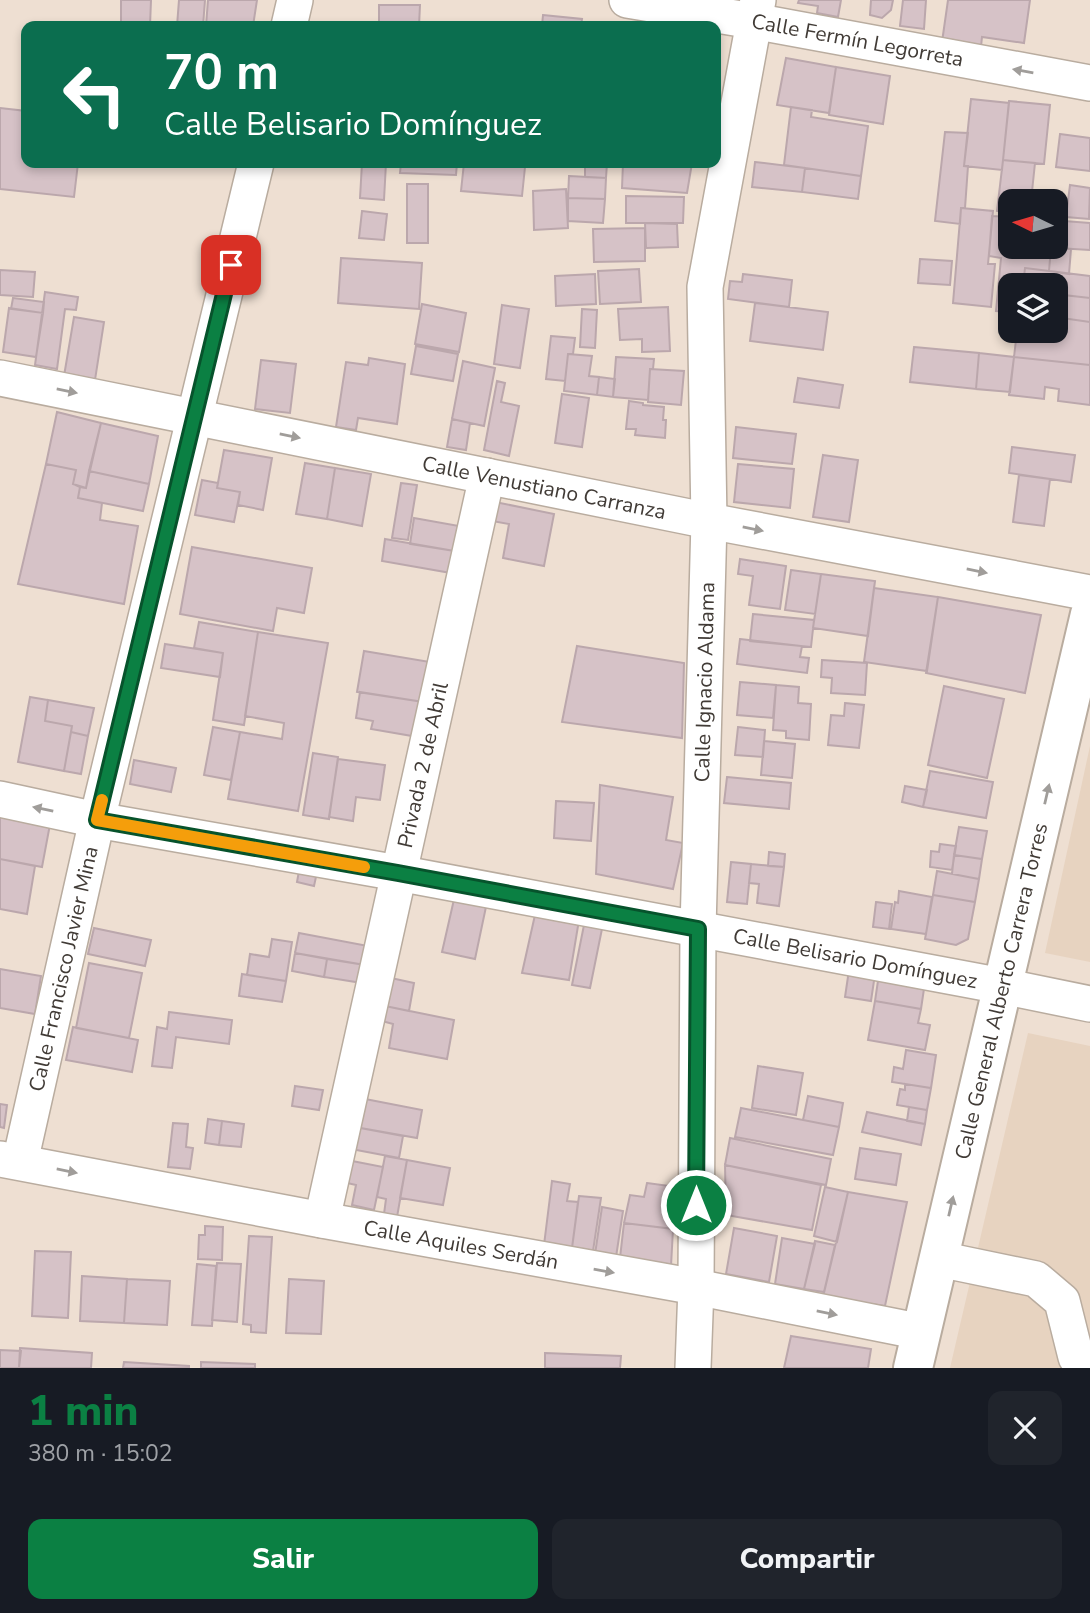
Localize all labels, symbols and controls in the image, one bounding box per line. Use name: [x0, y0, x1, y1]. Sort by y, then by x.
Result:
street label: Calle Fermín Legorreta: [749, 7, 966, 73]
text: 70 m: [164, 39, 279, 106]
icon: left: [49, 49, 140, 140]
one-way arrow: [1012, 65, 1034, 76]
text: Calle Belisario Domínguez: [164, 103, 542, 146]
north arrow: [998, 189, 1068, 259]
map controls: [998, 189, 1068, 343]
pin: [201, 235, 261, 295]
icon: arrive: [212, 246, 250, 284]
button: layers: [998, 273, 1068, 343]
one-way arrow: [56, 386, 78, 397]
one-way arrow: [279, 431, 301, 442]
street label: Calle Venustiano Carranza: [420, 449, 668, 526]
one-way arrow: [742, 524, 764, 535]
one-way arrow: [966, 566, 988, 577]
street label: Calle Ignacio Aldama: [688, 582, 721, 783]
street label: Privada 2 de Abril: [391, 679, 455, 851]
one-way arrow: [1042, 783, 1053, 805]
one-way arrow: [32, 803, 54, 814]
street label: Calle General Alberto Carrera Torres: [948, 820, 1054, 1162]
street label: Calle Francisco Javier Mina: [22, 844, 105, 1094]
street label: Calle Belisario Domínguez: [731, 922, 980, 995]
one-way arrow: [56, 1166, 78, 1177]
position arrow: [659, 1168, 733, 1242]
one-way arrow: [946, 1195, 957, 1217]
street label: Calle Aquiles Serdán: [361, 1214, 561, 1276]
one-way arrow: [593, 1266, 615, 1277]
one-way arrow: [816, 1308, 838, 1319]
text: 1 min: [28, 1383, 138, 1440]
button: close: [988, 1391, 1062, 1465]
text: 380 m · 15:02: [28, 1438, 173, 1469]
button: Salir: [28, 1519, 538, 1599]
button: Compartir: [552, 1519, 1062, 1599]

